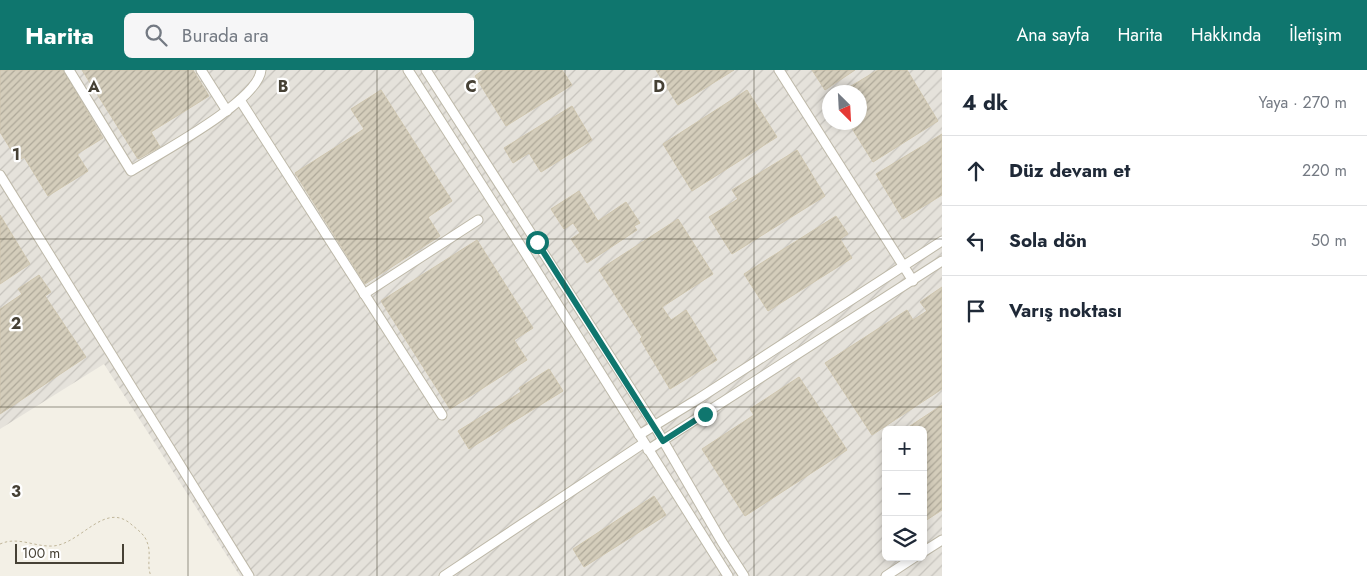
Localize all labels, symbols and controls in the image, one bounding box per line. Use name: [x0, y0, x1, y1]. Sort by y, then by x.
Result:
search box: [124, 13, 474, 58]
text: Harita: [25, 18, 94, 53]
icon: search: [142, 21, 170, 49]
text: Burada ara: [182, 22, 269, 49]
text: Ana sayfa: [1016, 22, 1089, 48]
text: Harita: [1117, 22, 1163, 48]
text: Hakkında: [1191, 22, 1261, 48]
text: İletişim: [1289, 22, 1342, 48]
text: A: [87, 75, 100, 98]
text: B: [278, 75, 288, 98]
text: C: [465, 75, 477, 98]
text: D: [653, 75, 665, 98]
north arrow: [822, 85, 867, 130]
text: 4 dk: [962, 88, 1008, 118]
text: Yaya · 270 m: [1258, 91, 1347, 114]
text: 1: [12, 143, 20, 166]
icon: ahead: [962, 157, 990, 185]
text: Düz devam et: [1009, 157, 1130, 184]
text: 220 m: [1302, 159, 1347, 182]
icon: left: [962, 227, 990, 255]
text: Sola dön: [1009, 227, 1087, 254]
text: 50 m: [1311, 229, 1347, 252]
route start: [526, 231, 549, 254]
icon: arrive: [962, 297, 990, 325]
text: Varış noktası: [1009, 297, 1122, 324]
text: 2: [11, 312, 21, 335]
route end: [694, 403, 717, 426]
map controls: [882, 426, 927, 561]
button: +: [882, 426, 927, 471]
button: −: [882, 471, 927, 516]
text: 3: [11, 480, 21, 503]
button: layers: [882, 516, 927, 561]
scale bar: [15, 541, 124, 564]
text: 100 m: [22, 543, 60, 563]

